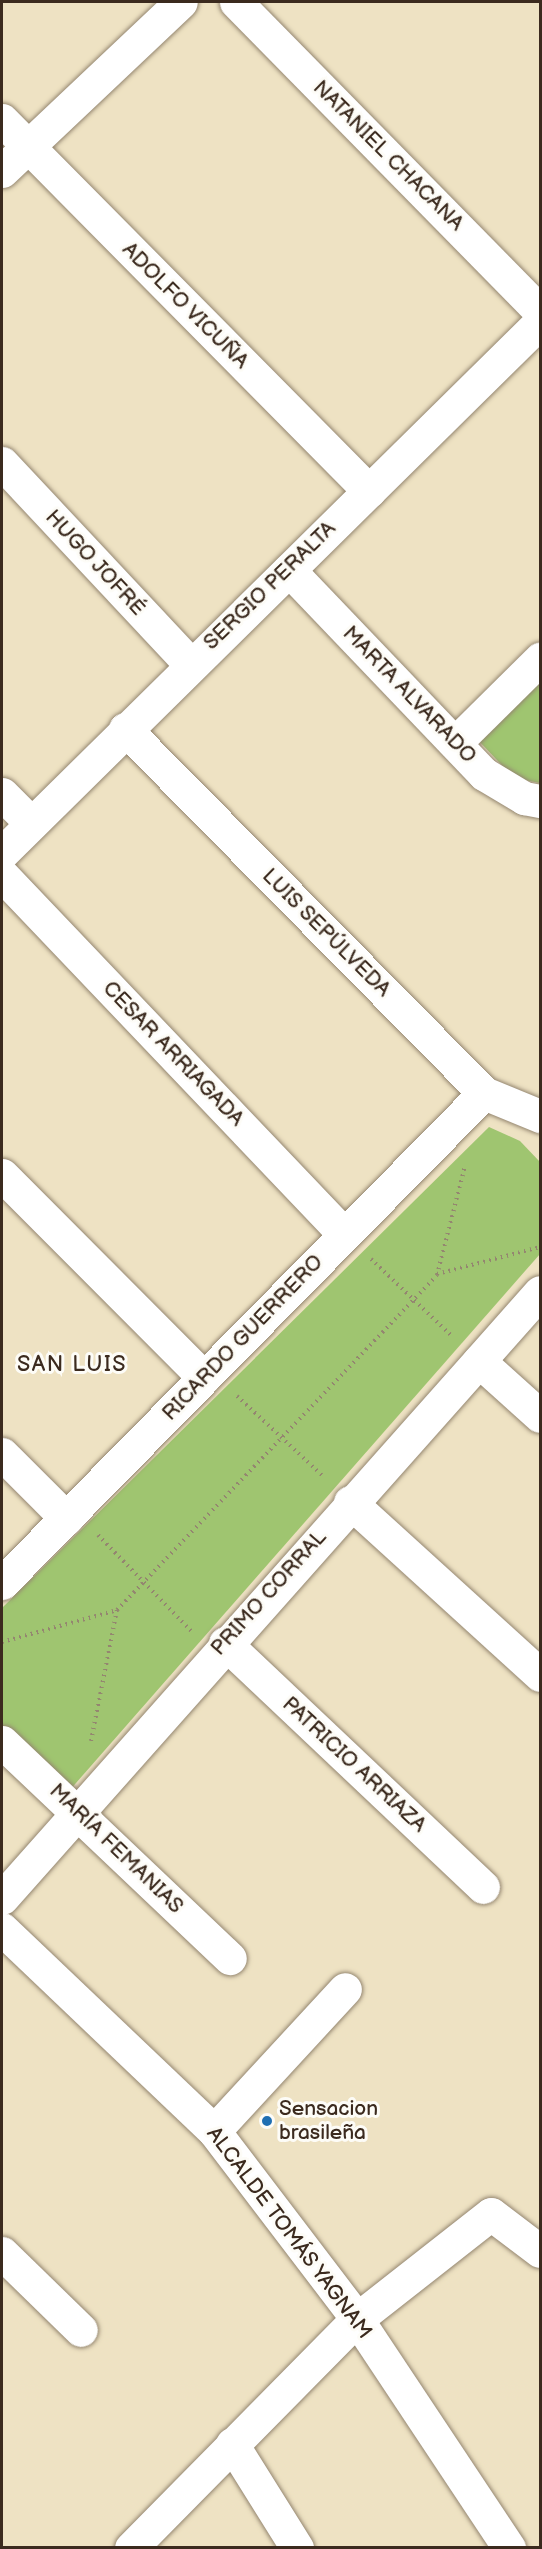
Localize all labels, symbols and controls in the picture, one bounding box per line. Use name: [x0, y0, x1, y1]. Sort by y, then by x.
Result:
street label: NATANIEL CHACANA: [307, 75, 469, 237]
street label: ADOLFO VICUÑA: [116, 237, 254, 375]
street label: HUGO JOFRÉ: [39, 505, 151, 621]
street label: SERGIO PERALTA: [199, 517, 341, 655]
street label: MARTA ALVARADO: [337, 621, 481, 769]
street label: LUIS SEPÚLVEDA: [256, 863, 396, 1003]
street label: CESAR ARRIAGADA: [97, 976, 249, 1132]
street label: RICARDO GUERRERO: [157, 1250, 329, 1426]
district label: SAN LUIS: [17, 1352, 127, 1378]
street label: PRIMO CORRAL: [206, 1525, 332, 1661]
street label: PATRICIO ARRIAZA: [277, 1692, 431, 1838]
street label: MARÍA FEMANIAS: [44, 1779, 188, 1919]
place label: Sensacion brasileña: [279, 2096, 378, 2146]
marker: Sensacion brasileña: [260, 2114, 274, 2128]
street label: ALCALDE TOMÁS YAGNAM: [200, 2121, 378, 2345]

